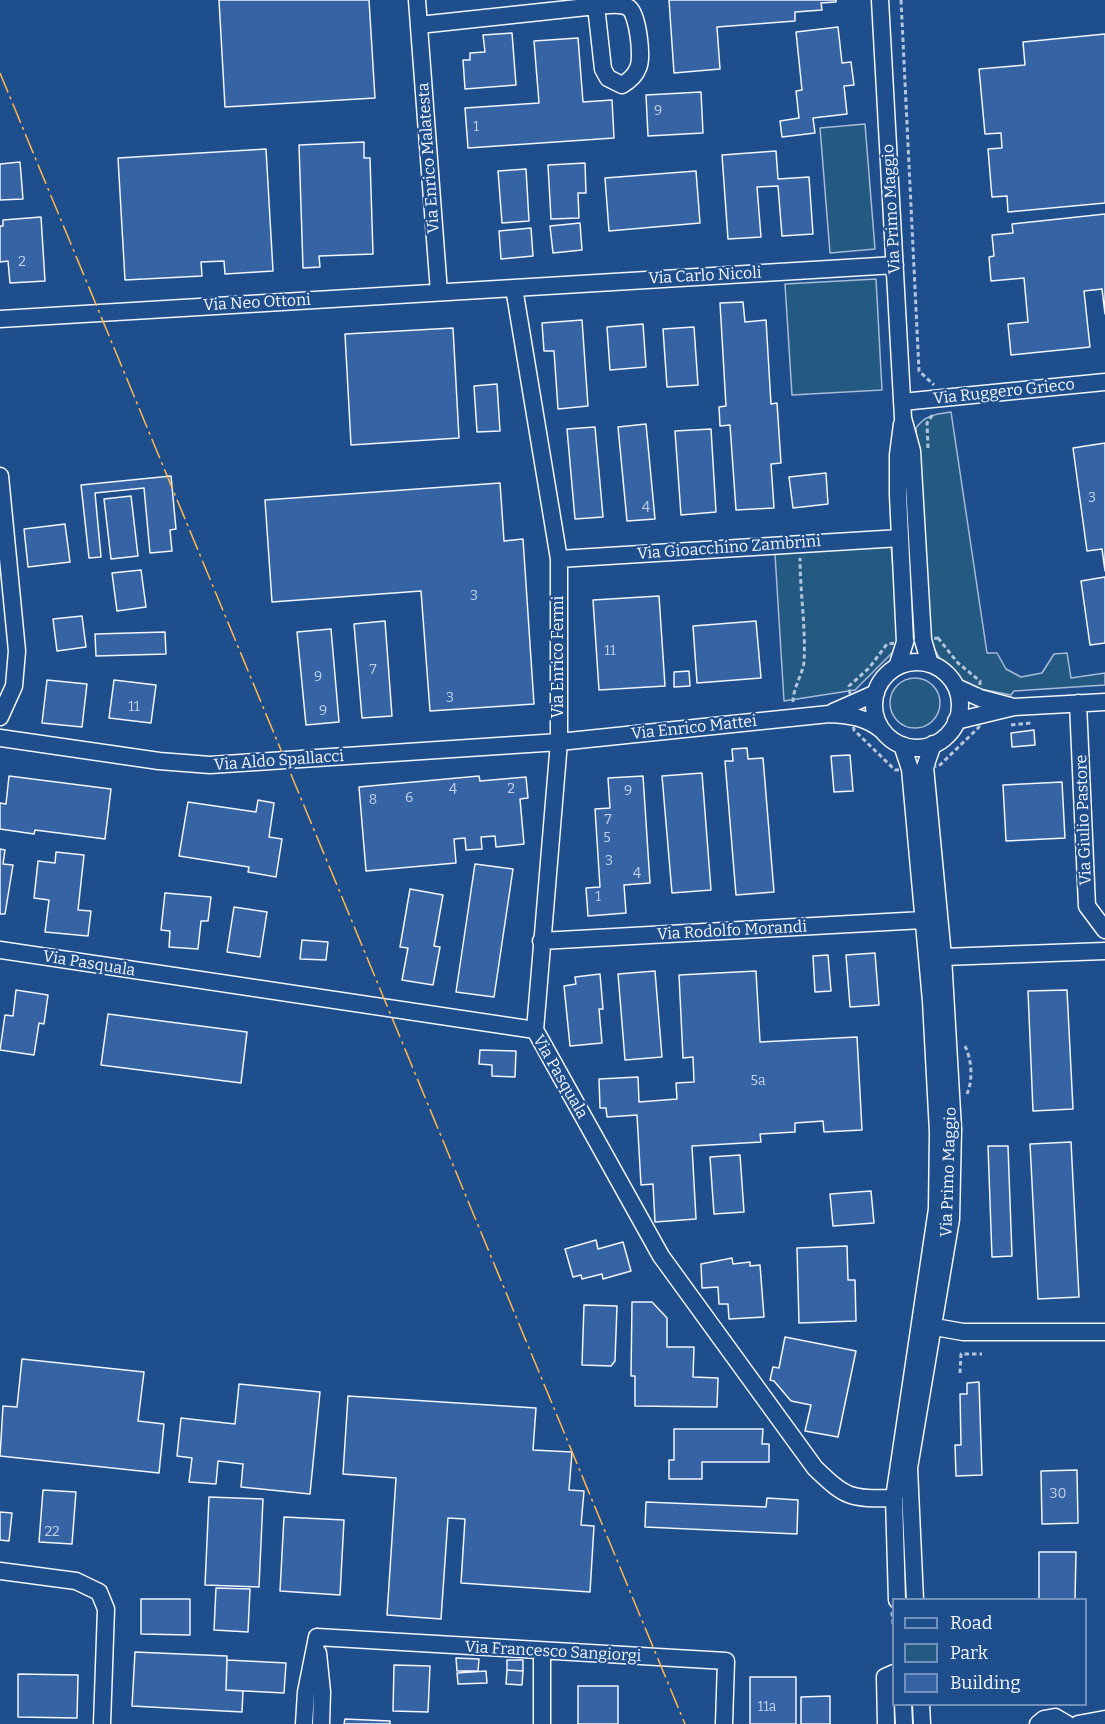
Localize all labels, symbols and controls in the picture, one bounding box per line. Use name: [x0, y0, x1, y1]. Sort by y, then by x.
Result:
street label: Via Enrico Malatesta: [414, 82, 444, 234]
house number: 9: [654, 103, 662, 119]
house number: 1: [473, 119, 479, 135]
street label: Via Primo Maggio: [879, 144, 905, 274]
house number: 2: [18, 254, 26, 270]
street label: Via Carlo Nicoli: [648, 263, 762, 289]
street label: Via Neo Ottoni: [203, 291, 311, 315]
street label: Via Ruggero Grieco: [932, 375, 1076, 409]
house number: 3: [1088, 490, 1096, 506]
house number: 4: [642, 500, 650, 516]
street label: Via Gioacchino Zambrini: [636, 532, 822, 564]
house number: 3: [470, 588, 478, 604]
street label: Via Enrico Fermi: [549, 596, 569, 718]
house number: 11: [604, 643, 616, 659]
house number: 7: [369, 662, 377, 678]
house number: 9: [314, 669, 322, 685]
house number: 3: [446, 690, 454, 706]
house number: 11: [128, 699, 140, 715]
house number: 9: [319, 703, 327, 719]
street label: Via Enrico Mattei: [630, 712, 758, 744]
street label: Via Aldo Spallacci: [213, 747, 345, 775]
street label: Via Giulio Pastore: [1072, 754, 1096, 886]
house number: 2: [507, 781, 515, 797]
house number: 4: [449, 782, 457, 798]
house number: 9: [624, 783, 632, 799]
house number: 6: [405, 790, 413, 806]
house number: 8: [369, 792, 377, 808]
house number: 7: [604, 812, 612, 828]
house number: 5: [603, 830, 611, 846]
house number: 3: [605, 853, 613, 869]
house number: 4: [633, 866, 641, 882]
house number: 1: [595, 889, 601, 905]
street label: Via Rodolfo Morandi: [656, 917, 808, 945]
street label: Via Pasquala: [41, 947, 137, 981]
street label: Via Pasquala: [528, 1032, 592, 1122]
house number: 5a: [750, 1073, 766, 1089]
street label: Via Primo Maggio: [937, 1107, 961, 1237]
house number: 30: [1050, 1486, 1066, 1502]
house number: 22: [44, 1524, 60, 1540]
legend: [892, 1598, 1087, 1706]
text: Road: [950, 1612, 992, 1634]
street label: Via Francesco Sangiorgi: [464, 1638, 642, 1666]
text: Park: [950, 1642, 988, 1664]
text: Building: [950, 1672, 1021, 1694]
house number: 11a: [757, 1699, 777, 1715]

